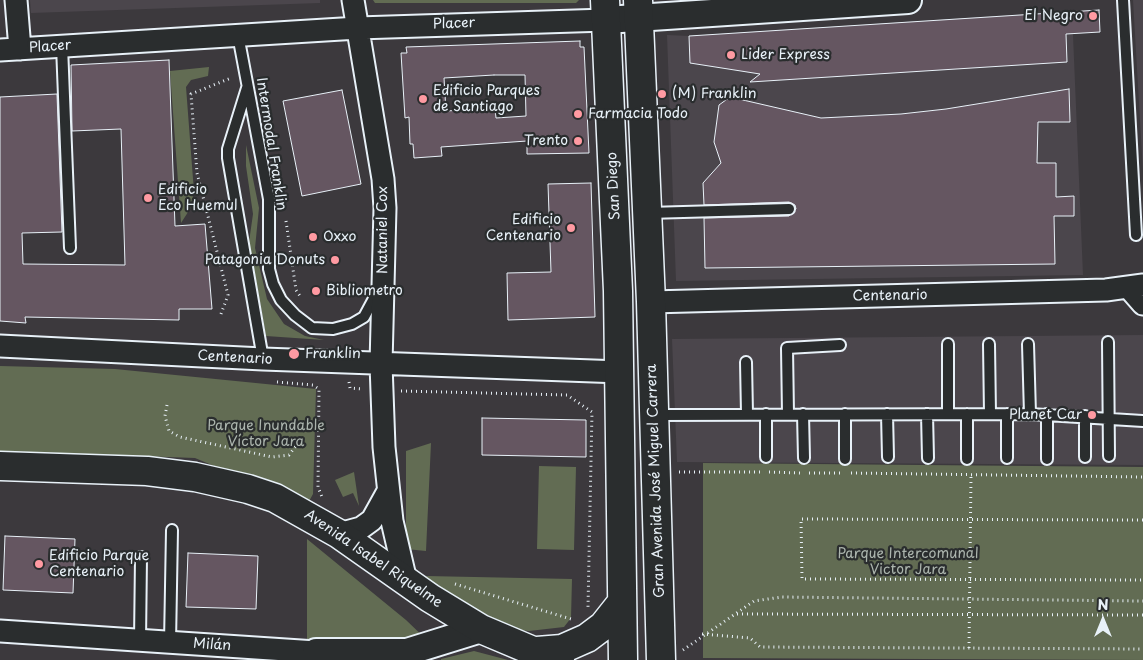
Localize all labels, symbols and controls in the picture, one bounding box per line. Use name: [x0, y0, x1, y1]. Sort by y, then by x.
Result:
place label: El Negro: [1024, 8, 1083, 24]
marker: El Negro: [1087, 10, 1099, 22]
street label: Placer: [433, 15, 475, 33]
street label: Placer: [28, 37, 72, 57]
place label: Lider Express: [741, 47, 830, 63]
marker: Lider Express: [725, 49, 737, 61]
street label: Intermodal Franklin: [252, 76, 290, 212]
place label: Edificio Parques de Santiago: [433, 83, 540, 115]
place label: (M) Franklin: [672, 86, 756, 102]
marker: (M) Franklin: [656, 88, 668, 100]
marker: Edificio Parques de Santiago: [417, 93, 429, 105]
place label: Farmacia Todo: [588, 106, 688, 122]
marker: Farmacia Todo: [572, 108, 584, 120]
place label: Trento: [524, 133, 568, 149]
marker: Trento: [572, 135, 584, 147]
street label: San Diego: [604, 152, 624, 220]
place label: Edificio Eco Huemul: [158, 182, 237, 214]
street label: Nataniel Cox: [375, 186, 391, 274]
marker: Edificio Eco Huemul: [142, 192, 154, 204]
place label: Edificio Centenario: [486, 212, 561, 244]
marker: Edificio Centenario: [565, 222, 577, 234]
place label: Oxxo: [323, 229, 356, 245]
marker: Oxxo: [307, 231, 319, 243]
place label: Patagonia Donuts: [205, 252, 325, 268]
marker: Patagonia Donuts: [329, 254, 341, 266]
place label: Bibliometro: [326, 283, 403, 299]
marker: Bibliometro: [310, 285, 322, 297]
street label: Centenario: [852, 287, 928, 305]
place label: Franklin: [305, 346, 361, 362]
marker: Franklin: [287, 347, 301, 361]
street label: Centenario: [197, 348, 273, 368]
street label: Gran Avenida José Miguel Carrera: [644, 364, 668, 598]
place label: Planet Car: [1009, 407, 1082, 423]
marker: Planet Car: [1086, 409, 1098, 421]
park label: Parque Inundable Víctor Jara: [207, 418, 325, 451]
street label: Avenida Isabel Riquelme: [301, 507, 445, 611]
park label: Parque Intercomunal Victor Jara: [837, 546, 979, 578]
place label: Edificio Parque Centenario: [49, 548, 149, 580]
marker: Edificio Parque Centenario: [33, 558, 45, 570]
text: N: [1097, 594, 1109, 615]
north arrow: [1078, 595, 1128, 645]
street label: Milán: [192, 635, 232, 655]

